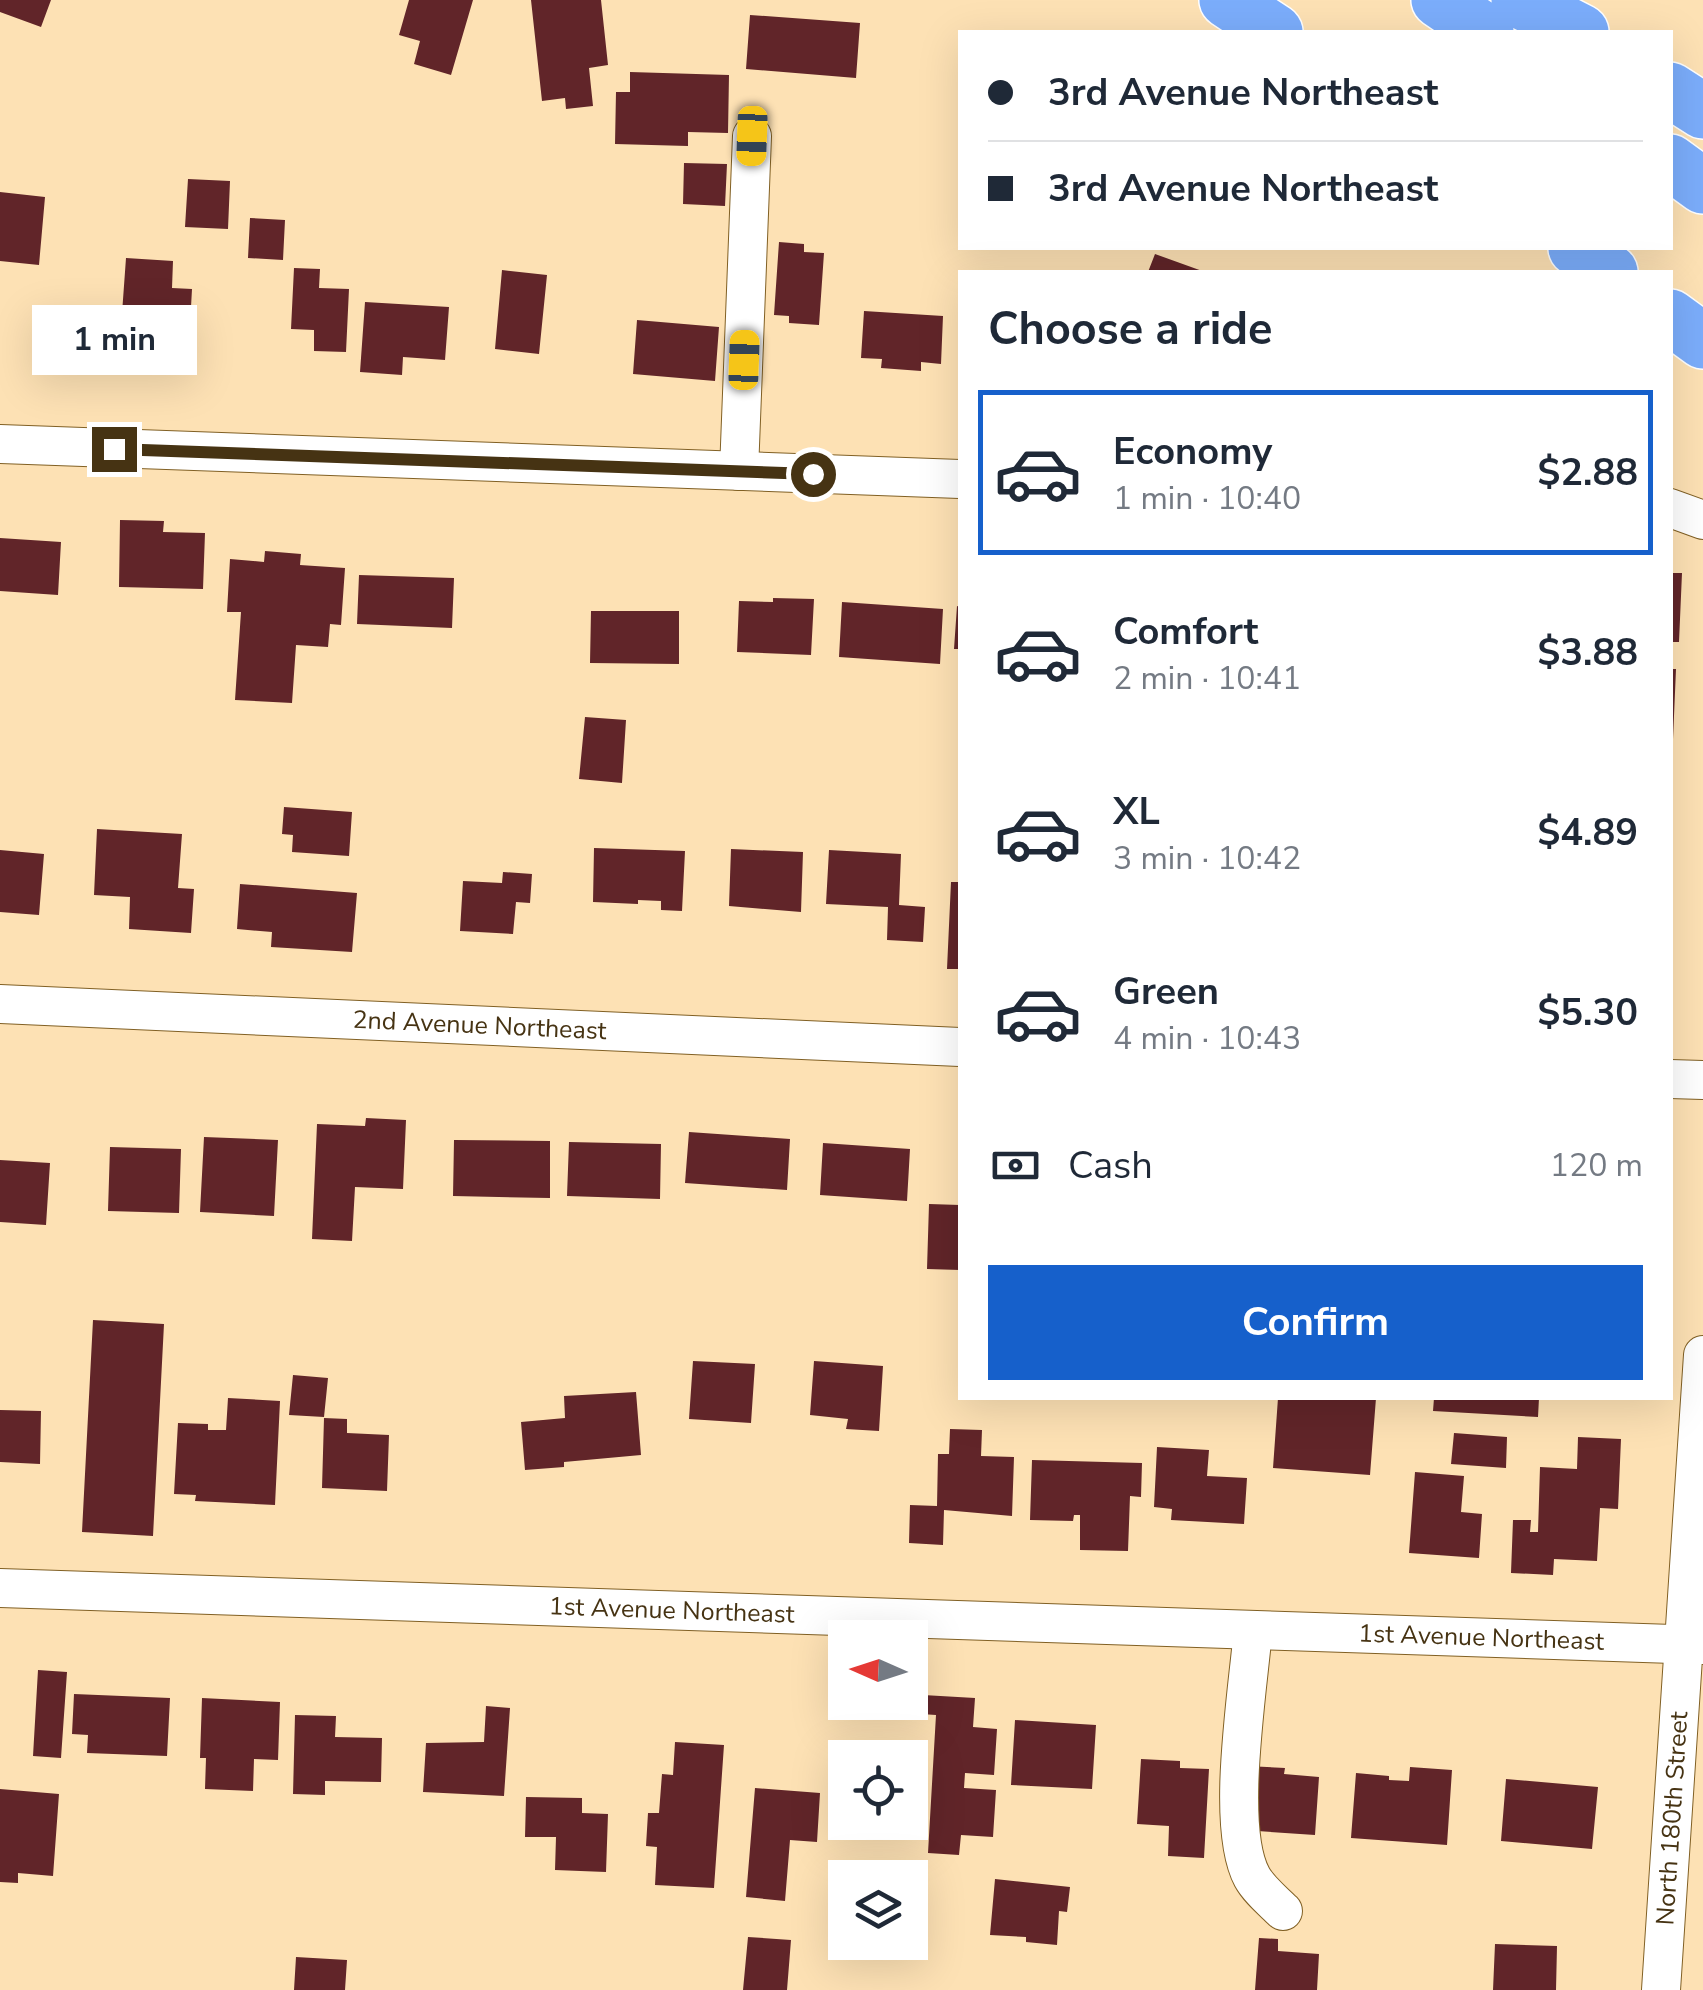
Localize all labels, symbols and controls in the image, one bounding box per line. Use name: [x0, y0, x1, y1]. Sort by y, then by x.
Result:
text: 3rd Avenue Northeast: [1048, 67, 1438, 118]
car: [736, 105, 768, 167]
text: 3rd Avenue Northeast: [1048, 163, 1438, 214]
text: Choose a ride: [988, 299, 1273, 360]
callout: 1 min: [32, 304, 196, 374]
text: 1 min: [73, 318, 156, 361]
car: [728, 329, 760, 391]
text: Economy: [1113, 426, 1272, 477]
route end: [92, 427, 137, 472]
icon: car: [993, 428, 1083, 518]
text: $2.88: [1537, 447, 1638, 498]
route start: [791, 452, 836, 497]
text: 1 min · 10:40: [1113, 477, 1301, 520]
text: Comfort: [1113, 606, 1258, 657]
icon: car: [993, 608, 1083, 698]
text: $3.88: [1537, 627, 1638, 678]
text: 2 min · 10:41: [1113, 657, 1301, 700]
text: XL: [1113, 786, 1160, 837]
icon: car: [993, 788, 1083, 878]
text: $4.89: [1537, 807, 1638, 858]
text: 3 min · 10:42: [1113, 837, 1301, 880]
text: Green: [1113, 966, 1219, 1017]
icon: car: [993, 968, 1083, 1058]
text: $5.30: [1537, 987, 1638, 1038]
street label: 2nd Avenue Northeast: [352, 1003, 607, 1048]
text: 4 min · 10:43: [1113, 1017, 1301, 1060]
icon: cash: [988, 1138, 1043, 1193]
text: Cash: [1068, 1140, 1153, 1191]
text: 120 m: [1550, 1144, 1643, 1187]
button: Confirm: [988, 1265, 1643, 1380]
street label: 1st Avenue Northeast: [548, 1589, 795, 1632]
street label: 1st Avenue Northeast: [1358, 1616, 1605, 1659]
north arrow: [828, 1620, 928, 1720]
map controls: [828, 1620, 928, 1960]
street label: North 180th Street: [1648, 1710, 1696, 1926]
button: locate: [828, 1740, 928, 1840]
button: layers: [828, 1860, 928, 1960]

